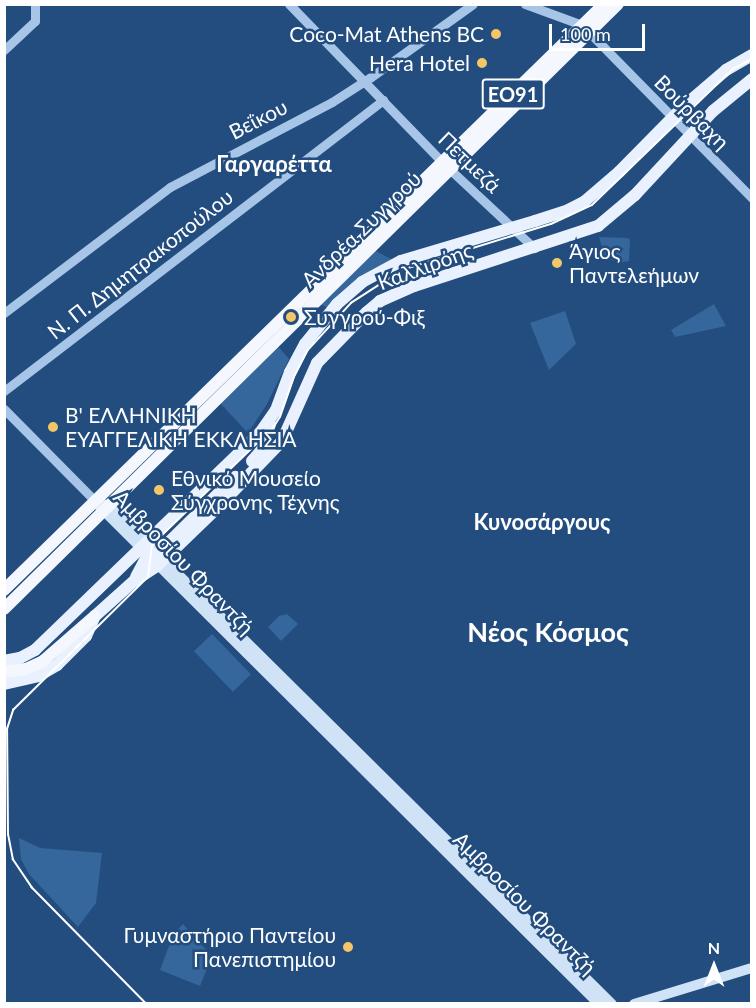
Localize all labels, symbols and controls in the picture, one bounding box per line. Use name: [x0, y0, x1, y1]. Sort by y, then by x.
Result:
scale bar: [552, 12, 648, 50]
place label: Coco-Mat Athens BC: [289, 21, 484, 47]
text: 100 m: [560, 23, 611, 45]
marker: Coco-Mat Athens BC: [489, 27, 503, 41]
place label: Hera Hotel: [369, 50, 470, 76]
marker: Hera Hotel: [475, 56, 489, 70]
street label: Βούρβαχη: [649, 69, 735, 155]
road number: ΕΟ91: [482, 77, 544, 111]
street label: Βεΐκου: [225, 94, 291, 144]
street label: Πετμεζά: [434, 126, 506, 198]
district label: Γαργαρέττα: [216, 151, 332, 177]
street label: Ανδρέα Συγγρού: [296, 166, 426, 292]
street label: Ν. Π. Δημητρακοπούλου: [42, 184, 238, 344]
street label: Καλλιρόης: [374, 237, 476, 295]
place label: Άγιος Παντελεήμων: [569, 238, 699, 288]
marker: Άγιος Παντελεήμων: [550, 256, 564, 270]
place label: Συγγρού-Φιξ: [304, 304, 425, 330]
marker: Συγγρού-Φιξ: [282, 308, 300, 326]
place label: Β' ΕΛΛΗΝΙΚΗ ΕΥΑΓΓΕΛΙΚΗ ΕΚΚΛΗΣΙΑ: [65, 402, 297, 452]
marker: Β' ΕΛΛΗΝΙΚΗ ΕΥΑΓΓΕΛΙΚΗ ΕΚΚΛΗΣΙΑ: [46, 420, 60, 434]
place label: Εθνικό Μουσείο Σύγχρονης Τέχνης: [171, 465, 340, 515]
marker: Εθνικό Μουσείο Σύγχρονης Τέχνης: [152, 483, 166, 497]
street label: Αμβροσίου Φραντζή: [109, 485, 259, 639]
district label: Κυνοσάργους: [474, 509, 610, 535]
district label: Νέος Κόσμος: [467, 616, 629, 648]
street label: Αμβροσίου Φραντζή: [449, 827, 601, 979]
place label: Γυμναστήριο Παντείου Πανεπιστημίου: [124, 922, 336, 972]
north arrow: [684, 936, 744, 996]
text: N: [708, 938, 720, 957]
marker: Γυμναστήριο Παντείου Πανεπιστημίου: [341, 940, 355, 954]

